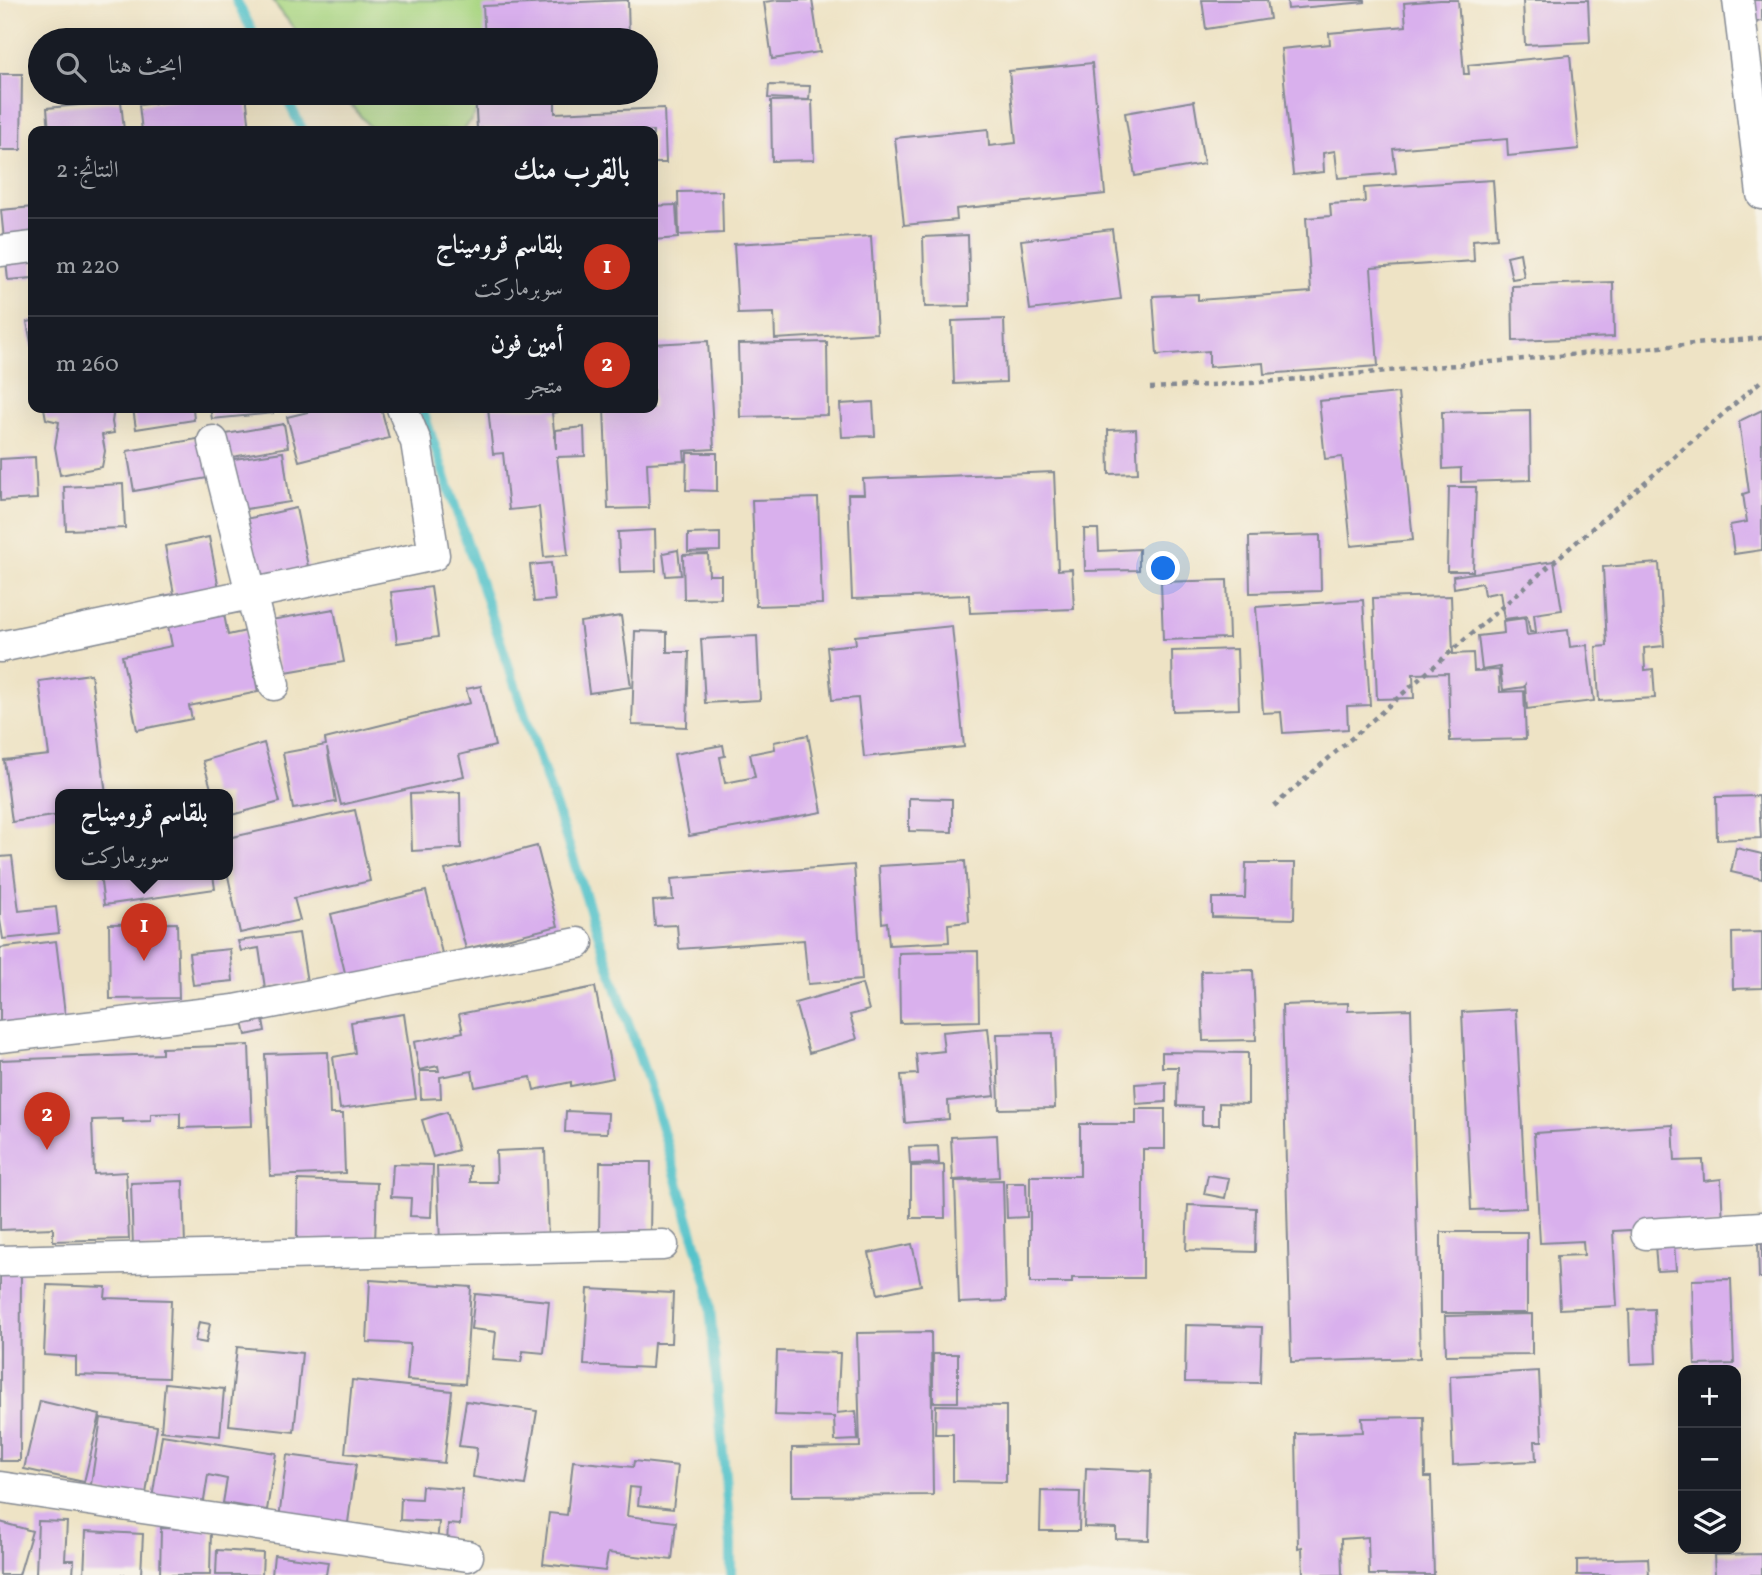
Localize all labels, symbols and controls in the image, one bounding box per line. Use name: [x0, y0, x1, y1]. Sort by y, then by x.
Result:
search box: [28, 28, 658, 105]
icon: search: [52, 48, 90, 86]
text: ابحث هنا: [108, 48, 183, 84]
text: بالقرب منك: [513, 150, 630, 192]
text: النتائج: 2: [56, 155, 119, 187]
text: بلقاسم قروميناج: [435, 228, 563, 264]
text: 220 m: [56, 251, 119, 283]
text: 1: [602, 251, 612, 283]
text: سوبرماركت: [474, 273, 563, 305]
text: أمين فون: [490, 326, 563, 362]
text: 260 m: [56, 349, 119, 381]
text: 2: [601, 349, 613, 381]
text: متجر: [527, 371, 563, 403]
your location: [1146, 551, 1180, 585]
popup: [55, 789, 233, 880]
text: بلقاسم قروميناج: [80, 796, 208, 832]
text: سوبرماركت: [80, 841, 170, 873]
pin: 1: [121, 903, 167, 961]
pin: 2: [24, 1092, 70, 1150]
map controls: [1678, 1365, 1741, 1554]
button: +: [1678, 1365, 1741, 1428]
button: −: [1678, 1428, 1741, 1491]
button: layers: [1678, 1491, 1741, 1554]

